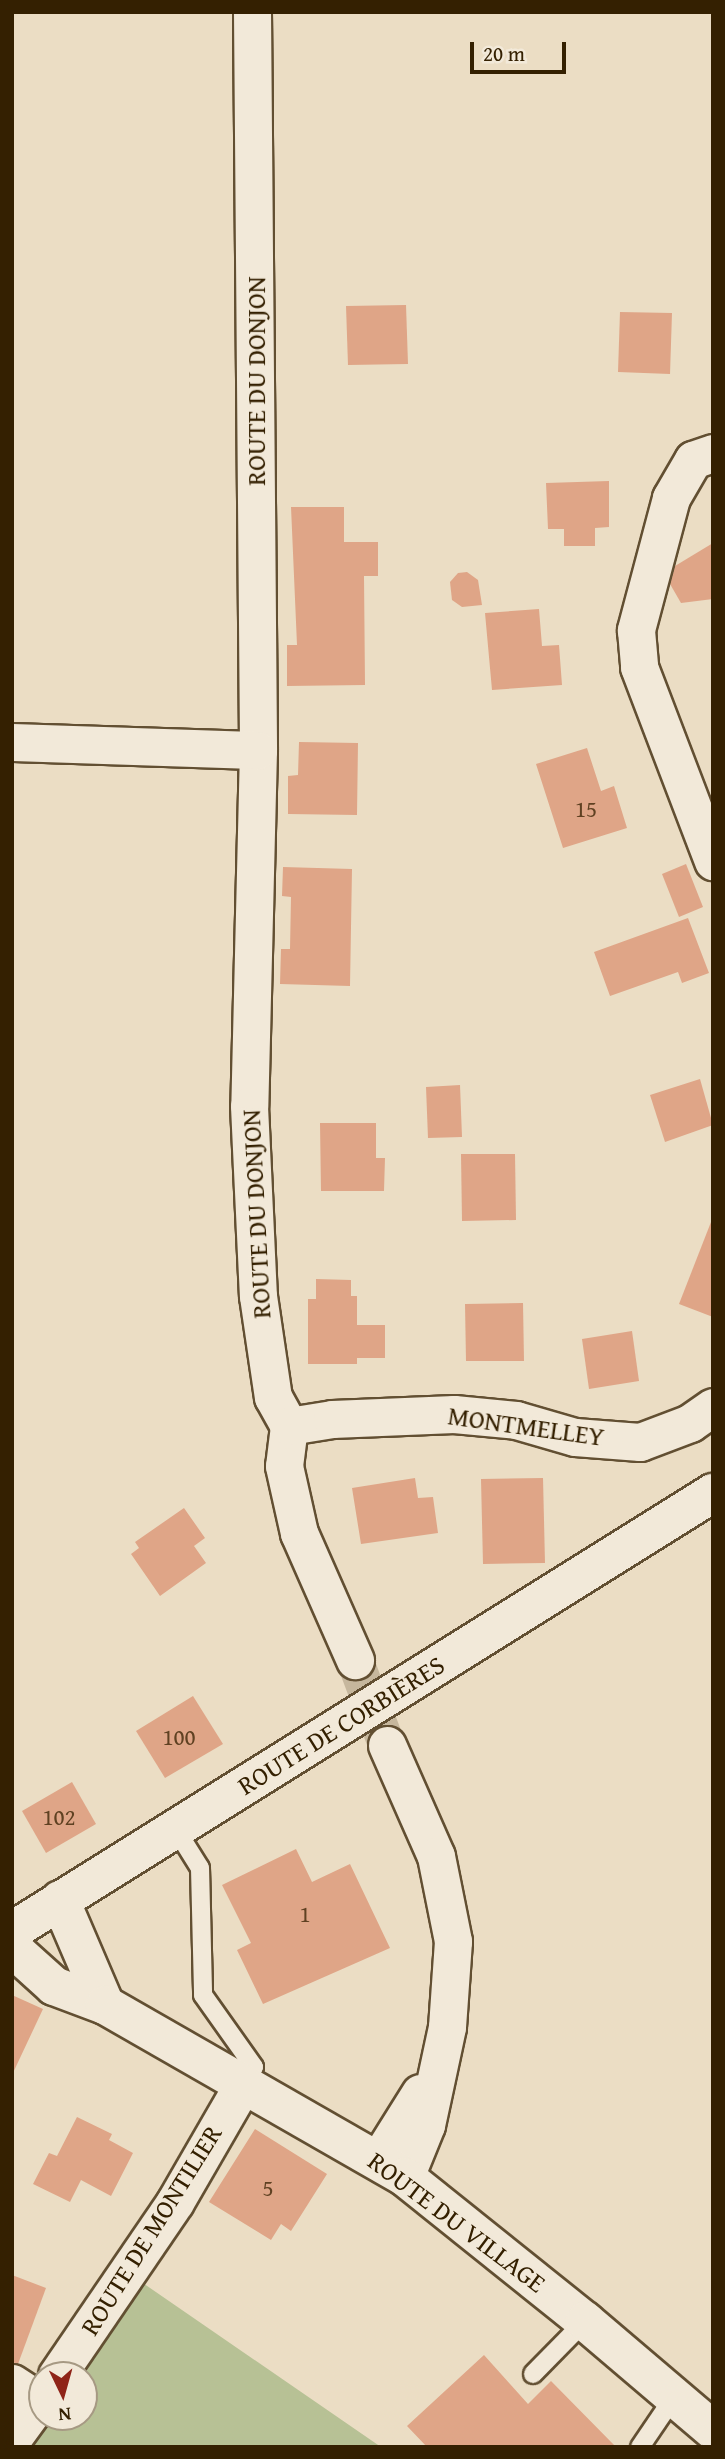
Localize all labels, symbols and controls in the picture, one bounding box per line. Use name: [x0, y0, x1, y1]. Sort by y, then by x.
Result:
scale bar: [473, 28, 569, 72]
text: 20 m: [483, 38, 525, 69]
street label: ROUTE DU DONJON: [240, 276, 272, 486]
house number: 15: [575, 795, 597, 823]
street label: ROUTE DU DONJON: [235, 1109, 277, 1319]
street label: MONTMELLEY: [446, 1400, 606, 1452]
street label: ROUTE DE CORBIÈRES: [232, 1649, 450, 1801]
house number: 100: [162, 1723, 196, 1751]
house number: 102: [42, 1803, 76, 1831]
house number: 1: [299, 1900, 311, 1928]
street label: ROUTE DE MONTILIER: [74, 2119, 228, 2341]
street label: ROUTE DU VILLAGE: [362, 2145, 552, 2299]
house number: 5: [262, 2174, 274, 2202]
north arrow: [28, 2361, 98, 2431]
text: N: [57, 2400, 72, 2429]

